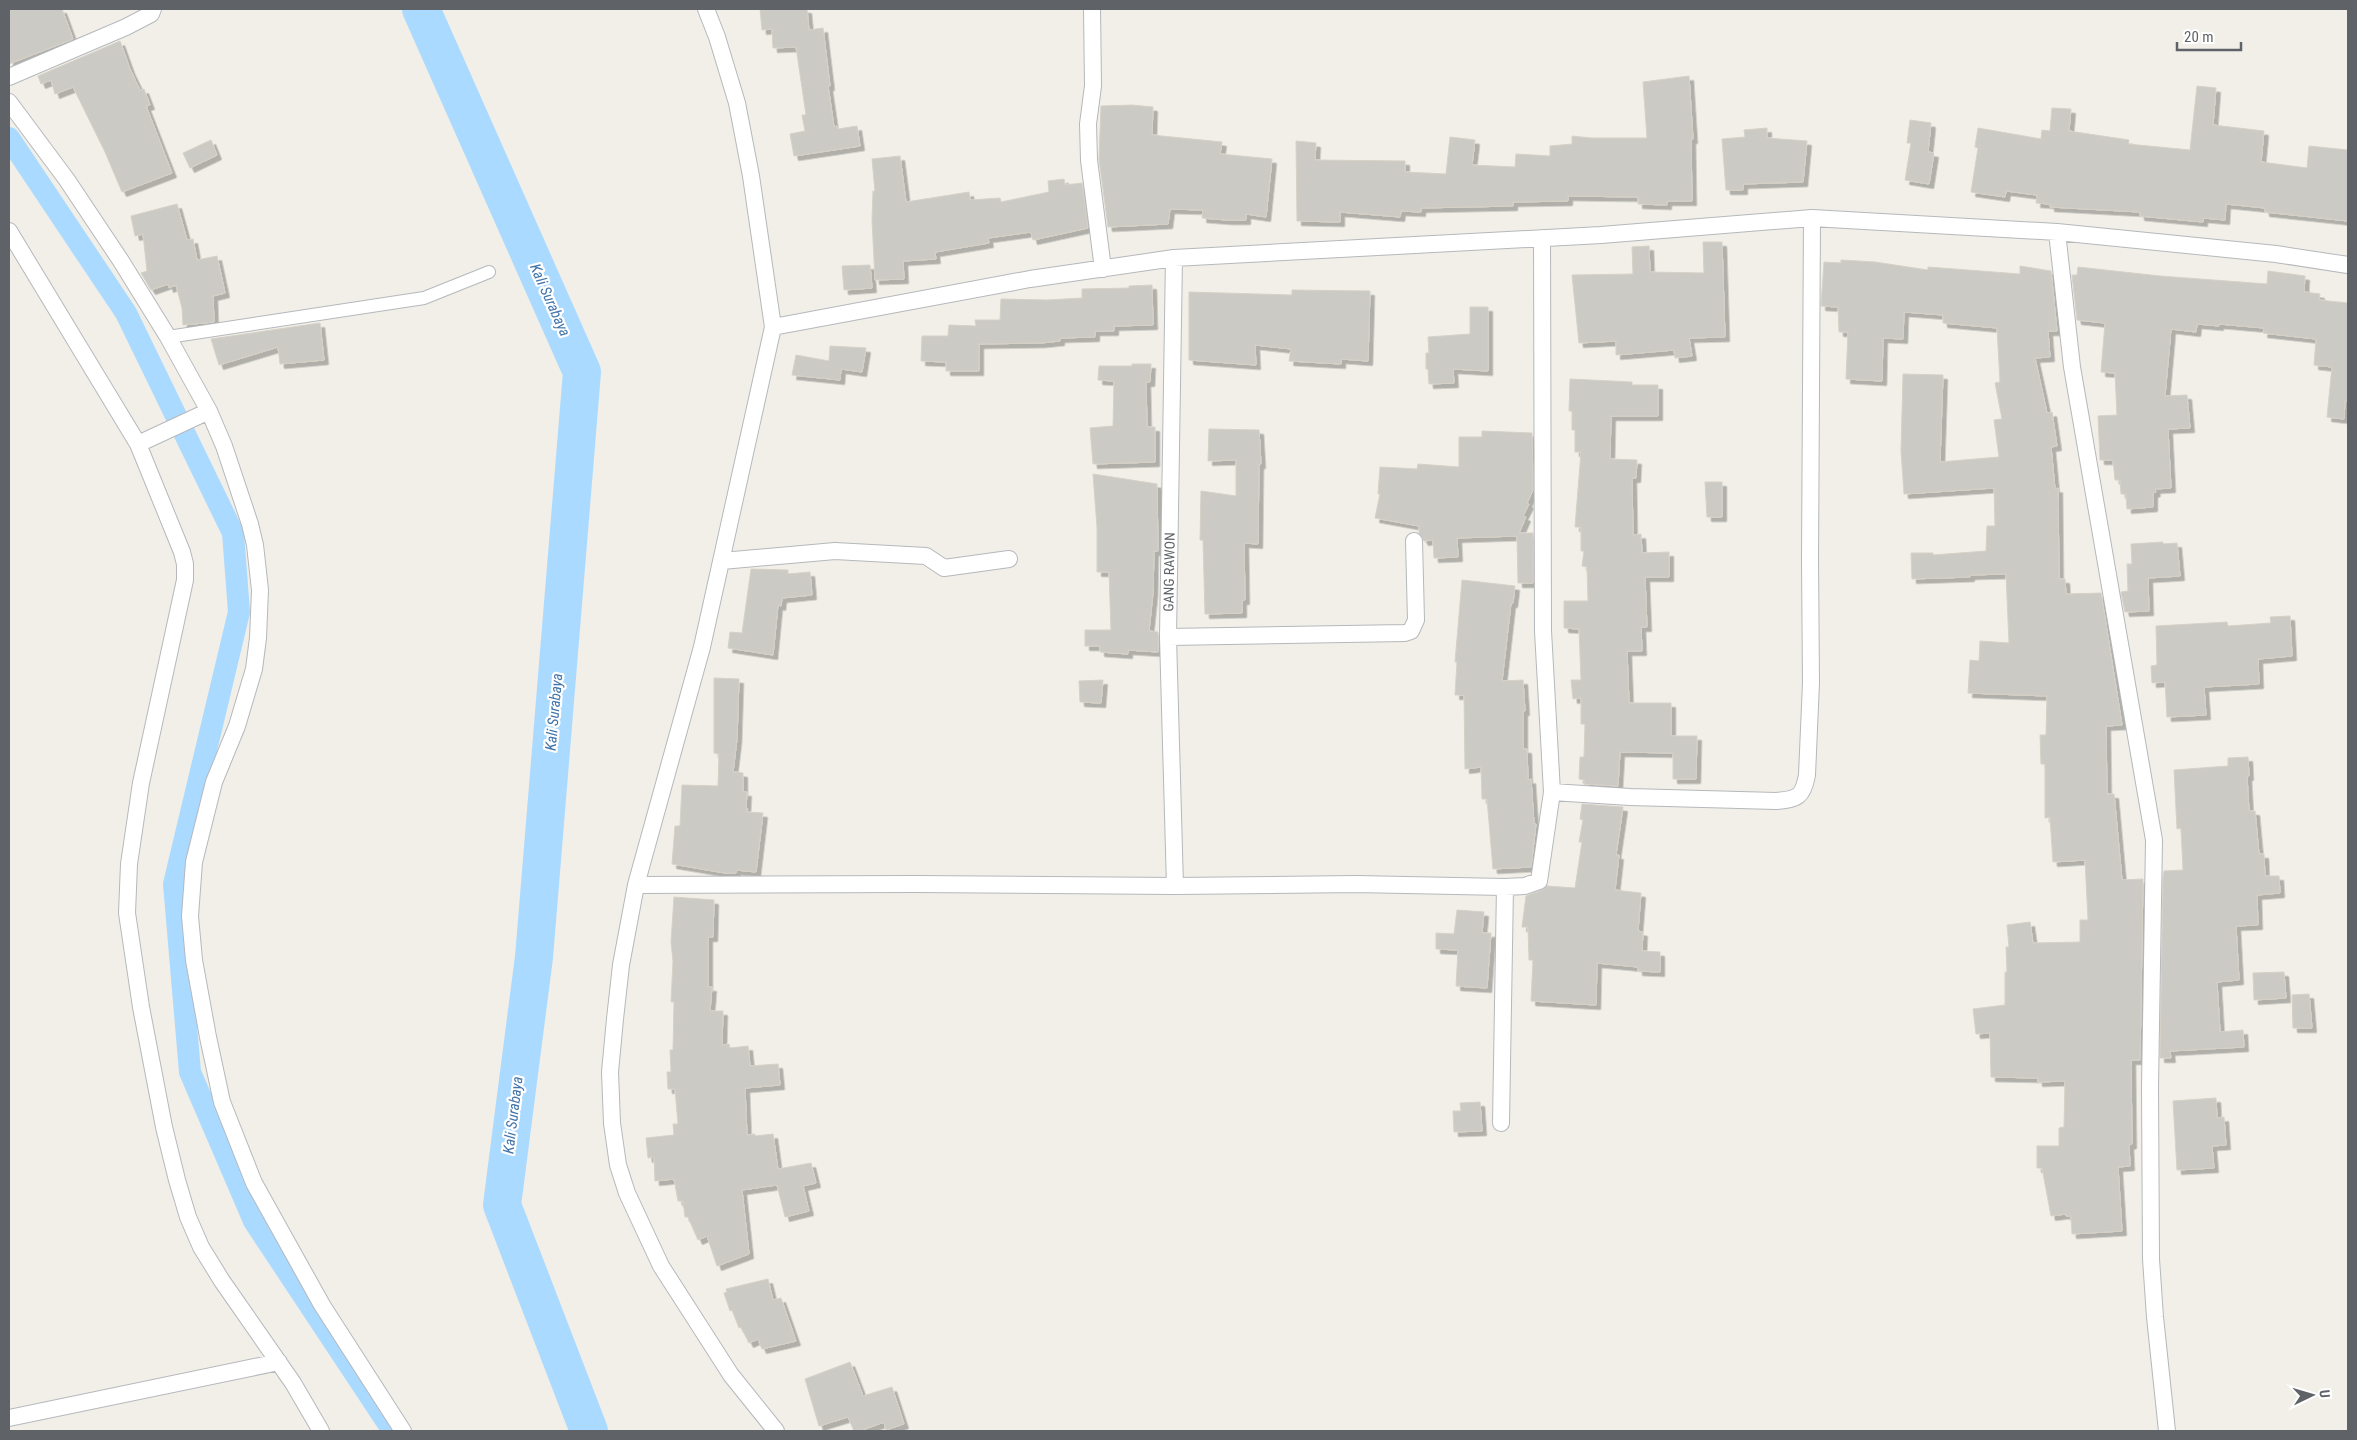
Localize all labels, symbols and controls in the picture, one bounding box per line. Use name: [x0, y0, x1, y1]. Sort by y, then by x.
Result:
scale bar: [2177, 20, 2241, 52]
text: 20 m: [2184, 28, 2214, 46]
water label: Kali Surabaya: [526, 261, 574, 339]
street label: GANG RAWON: [1160, 532, 1178, 612]
water label: Kali Surabaya: [542, 673, 566, 751]
water label: Kali Surabaya: [499, 1075, 527, 1155]
north arrow: [2287, 1370, 2337, 1420]
text: U: [2317, 1389, 2333, 1399]

